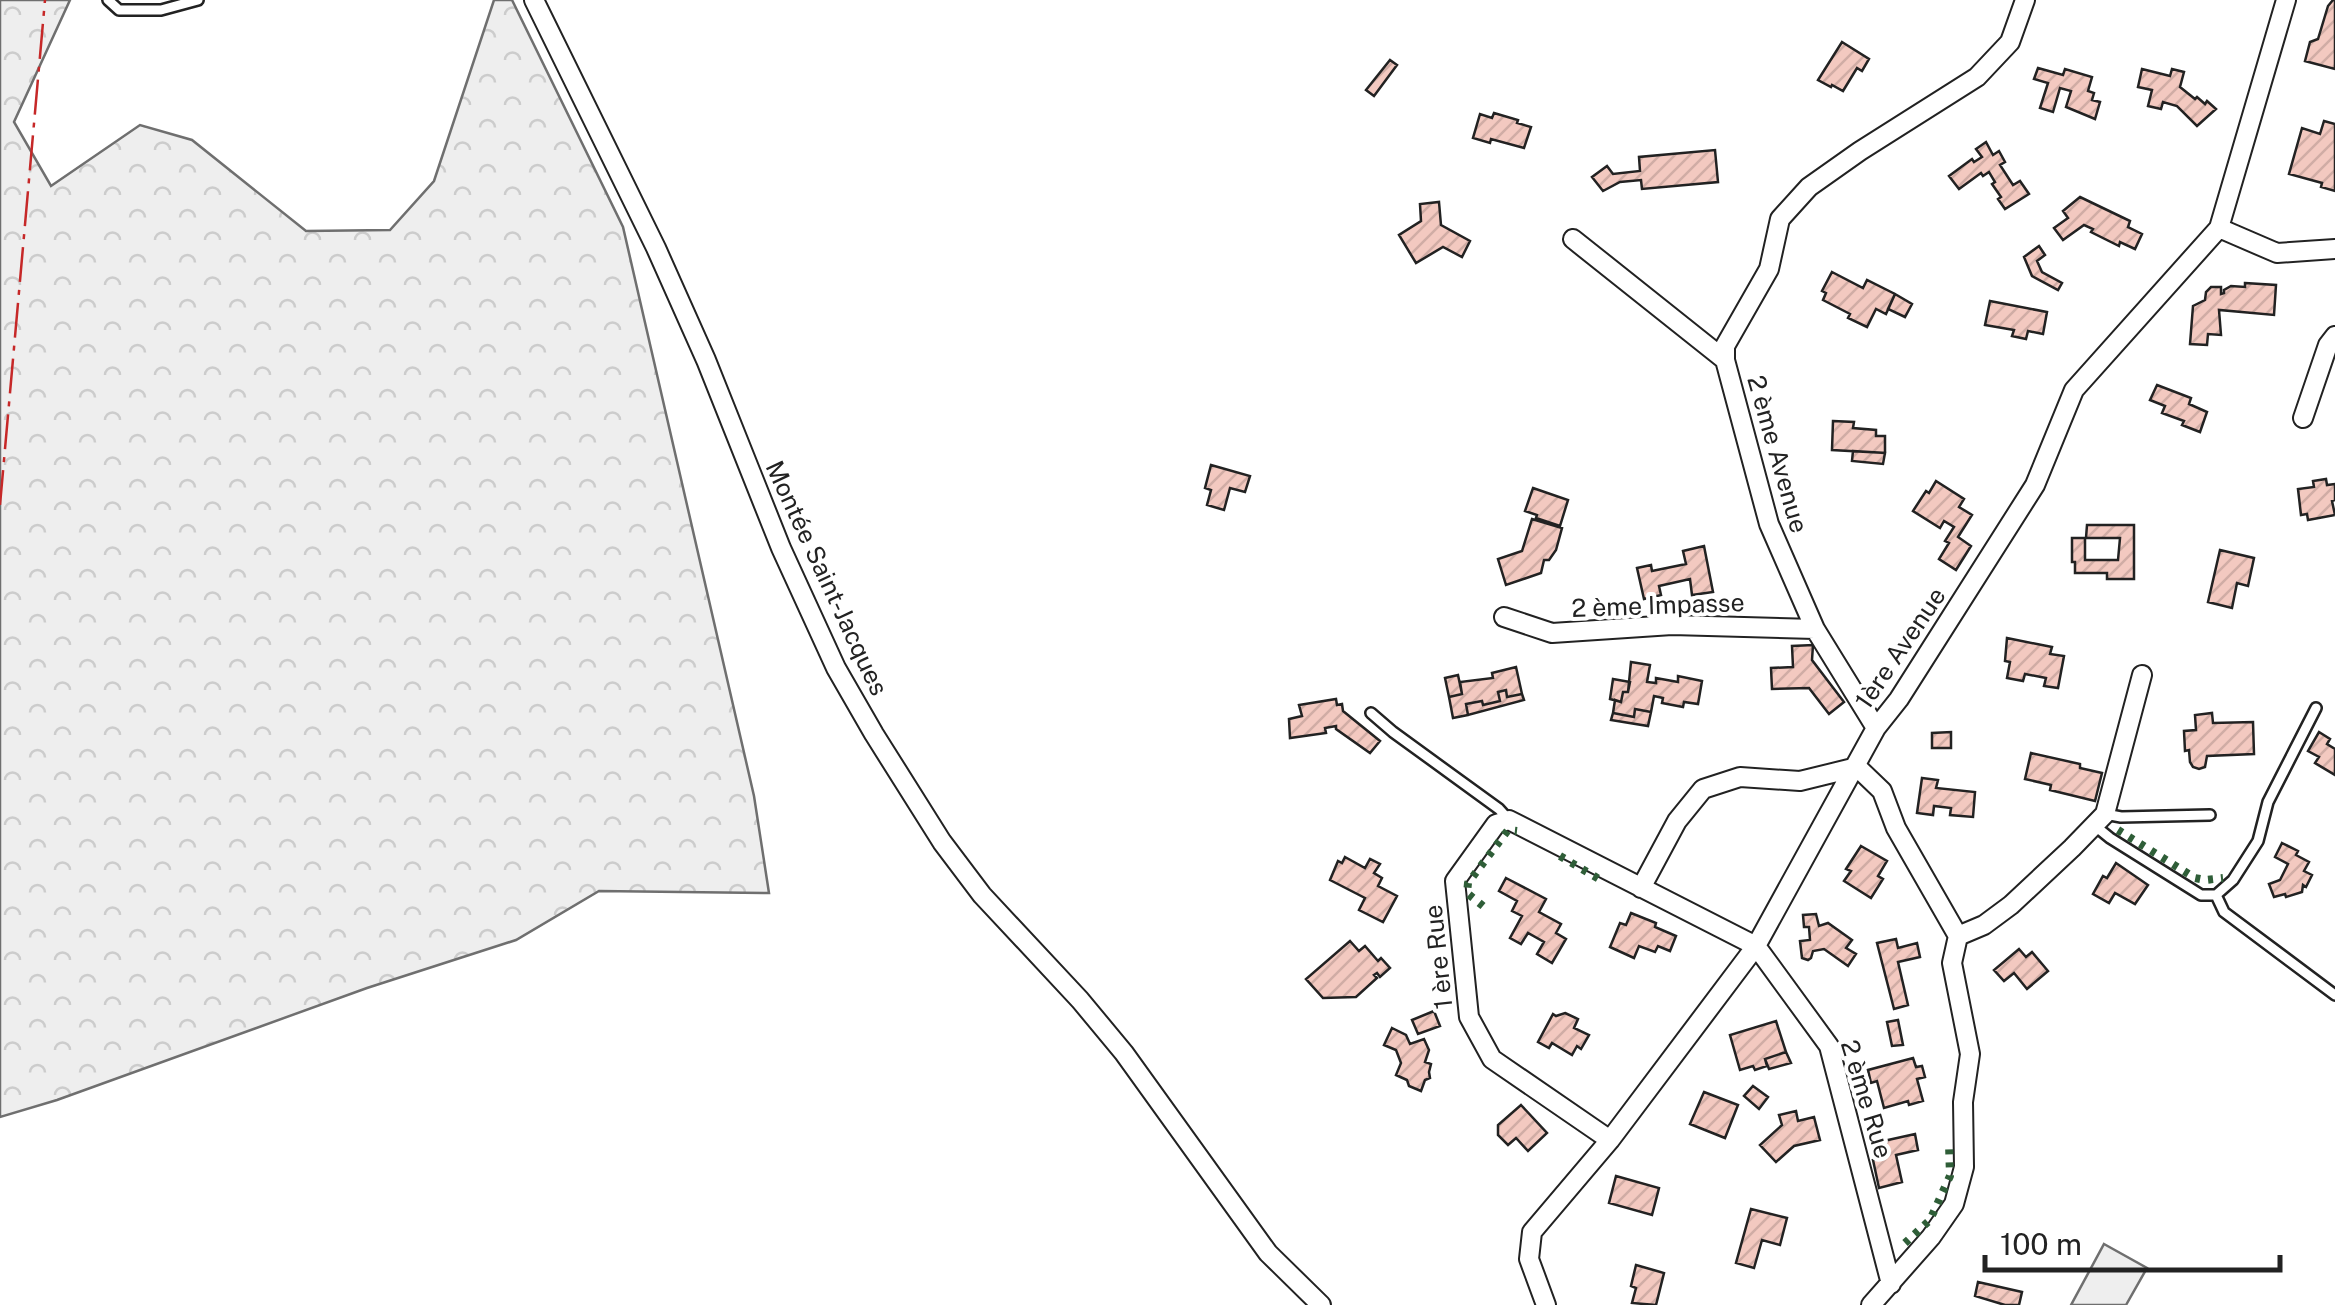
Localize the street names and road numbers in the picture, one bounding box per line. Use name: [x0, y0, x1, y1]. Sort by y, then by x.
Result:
street label: 2 ème Avenue: [1741, 372, 1815, 536]
street label: Montée Saint-Jacques: [759, 456, 895, 700]
street label: 1ère Avenue: [1848, 582, 1952, 714]
street label: 2 ème Impasse: [1571, 587, 1745, 623]
street label: 1 ère Rue: [1418, 903, 1458, 1011]
street label: 2 ème Rue: [1835, 1036, 1899, 1162]

